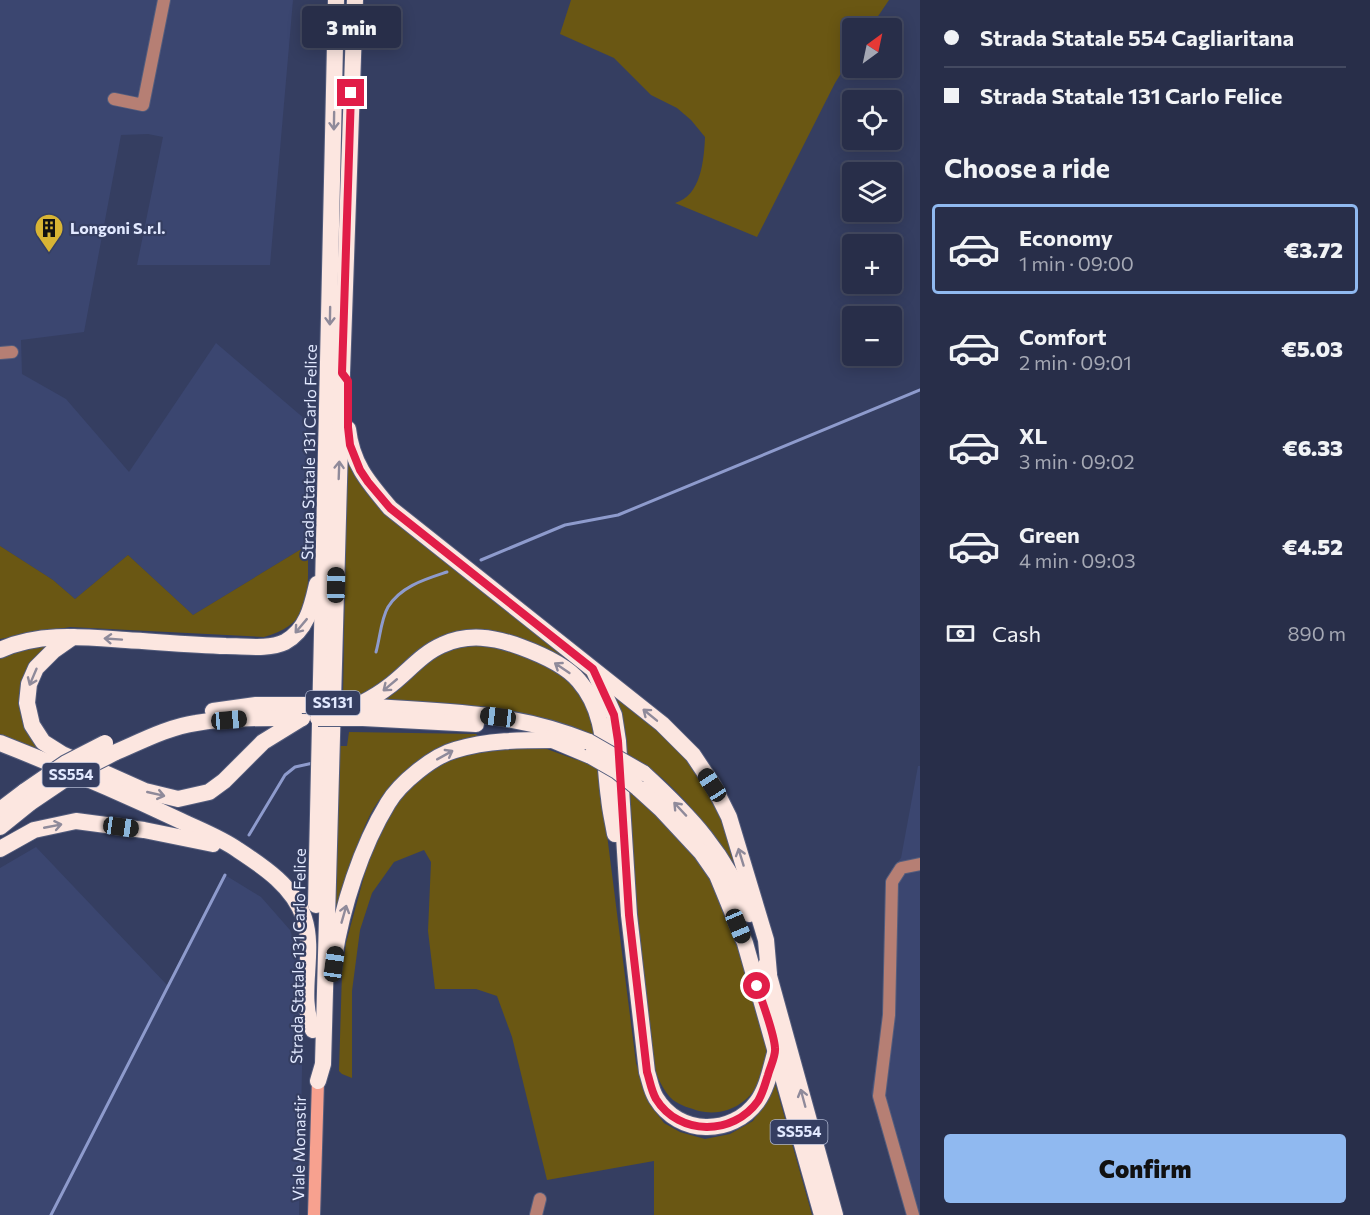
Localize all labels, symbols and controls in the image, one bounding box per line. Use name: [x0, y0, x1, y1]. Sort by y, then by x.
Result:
callout: 3 min: [302, 6, 400, 48]
text: 3 min: [326, 15, 377, 39]
north arrow: [842, 18, 902, 78]
map controls: [842, 18, 902, 366]
text: Strada Statale 554 Cagliaritana: [980, 24, 1294, 51]
route end: [337, 79, 364, 106]
text: Strada Statale 131 Carlo Felice: [980, 82, 1282, 109]
button: locate: [842, 90, 902, 150]
one-way arrow: [328, 111, 340, 131]
text: Choose a ride: [944, 151, 1110, 184]
button: layers: [842, 162, 902, 222]
building icon: Longoni S.r.l.: [33, 212, 65, 254]
place label: Longoni S.r.l.: [70, 218, 166, 237]
icon: car: [947, 222, 1001, 276]
text: Economy: [1019, 224, 1113, 251]
button: +: [842, 234, 902, 294]
text: €3.72: [1284, 236, 1343, 263]
text: 1 min · 09:00: [1019, 251, 1134, 275]
one-way arrow: [324, 306, 335, 326]
button: −: [842, 306, 902, 366]
icon: car: [947, 321, 1001, 375]
text: Comfort: [1019, 323, 1107, 350]
text: €5.03: [1281, 335, 1343, 362]
street label: Strada Statale 131 Carlo Felice: [297, 344, 320, 560]
text: 2 min · 09:01: [1019, 350, 1132, 374]
icon: car: [947, 420, 1001, 474]
text: XL: [1019, 422, 1047, 449]
text: €6.33: [1282, 434, 1343, 461]
text: 3 min · 09:02: [1019, 449, 1135, 473]
one-way arrow: [334, 460, 345, 480]
icon: car: [947, 519, 1001, 573]
text: Green: [1019, 521, 1080, 548]
text: €4.52: [1282, 533, 1343, 560]
text: 4 min · 09:03: [1019, 548, 1136, 572]
car: [327, 567, 345, 603]
icon: cash: [944, 617, 977, 650]
one-way arrow: [294, 618, 307, 634]
text: Cash: [992, 620, 1041, 647]
text: 890 m: [1287, 621, 1346, 645]
one-way arrow: [104, 634, 124, 645]
one-way arrow: [555, 662, 571, 674]
one-way arrow: [27, 667, 38, 686]
one-way arrow: [382, 679, 398, 692]
road number: SS131: [306, 691, 360, 715]
car: [479, 706, 517, 728]
one-way arrow: [642, 708, 658, 721]
car: [210, 709, 248, 731]
one-way arrow: [436, 749, 453, 761]
road number: SS554: [42, 763, 100, 787]
car: [695, 765, 729, 805]
one-way arrow: [147, 788, 166, 800]
one-way arrow: [673, 801, 687, 816]
car: [102, 816, 140, 838]
one-way arrow: [43, 820, 62, 831]
one-way arrow: [735, 847, 746, 866]
street label: Strada Statale 131 Carlo Felice: [286, 848, 309, 1064]
one-way arrow: [339, 905, 351, 924]
car: [723, 906, 753, 946]
car: [323, 945, 345, 983]
route start: [743, 972, 770, 999]
one-way arrow: [797, 1089, 808, 1108]
street label: Viale Monastir: [288, 1094, 309, 1201]
road number: SS554: [770, 1120, 828, 1144]
button: Confirm: [944, 1134, 1346, 1203]

